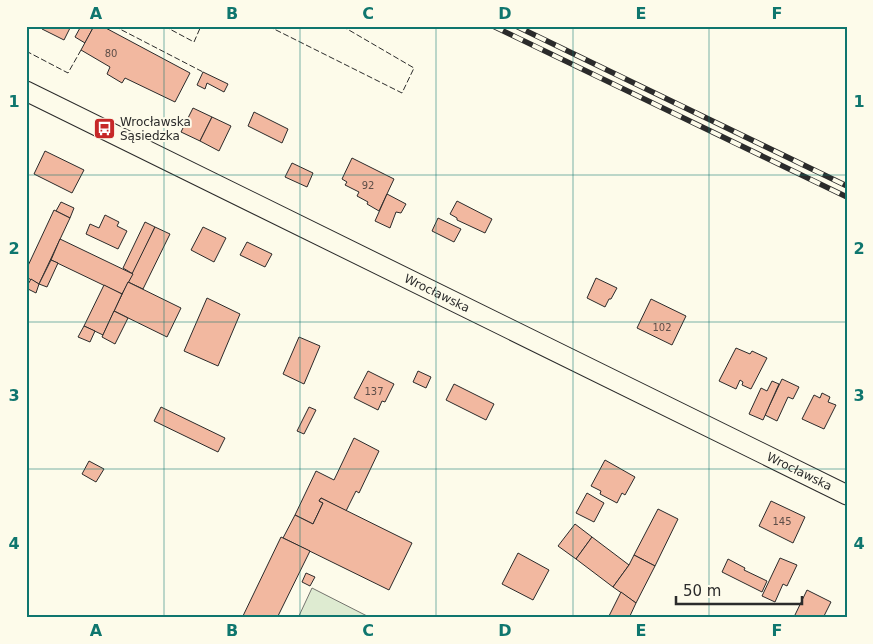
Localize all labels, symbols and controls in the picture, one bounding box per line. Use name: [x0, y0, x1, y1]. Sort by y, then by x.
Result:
text: A: [90, 4, 103, 23]
text: B: [226, 4, 238, 23]
text: C: [362, 4, 374, 23]
text: D: [498, 4, 512, 23]
text: E: [636, 4, 646, 23]
text: F: [772, 4, 782, 23]
house number: 80: [105, 48, 117, 59]
text: 1: [8, 92, 20, 111]
text: 1: [853, 92, 865, 111]
place label: Wrocławska Sąsiedzka: [120, 115, 191, 143]
bus stop icon: Wrocławska Sąsiedzka: [92, 117, 116, 141]
house number: 92: [362, 180, 374, 191]
text: 2: [8, 239, 20, 258]
text: 2: [853, 239, 865, 258]
street label: Wrocławska: [402, 271, 472, 315]
house number: 102: [652, 322, 672, 333]
text: 3: [8, 386, 20, 405]
house number: 137: [364, 386, 384, 397]
text: 3: [853, 386, 865, 405]
street label: Wrocławska: [765, 450, 834, 494]
house number: 145: [772, 516, 792, 527]
text: 4: [8, 534, 20, 553]
text: 4: [853, 534, 865, 553]
scale bar: [676, 574, 802, 606]
text: 50 m: [683, 582, 721, 600]
text: A: [90, 621, 103, 640]
text: B: [226, 621, 238, 640]
text: C: [362, 621, 374, 640]
text: D: [498, 621, 512, 640]
text: E: [636, 621, 646, 640]
text: F: [772, 621, 782, 640]

